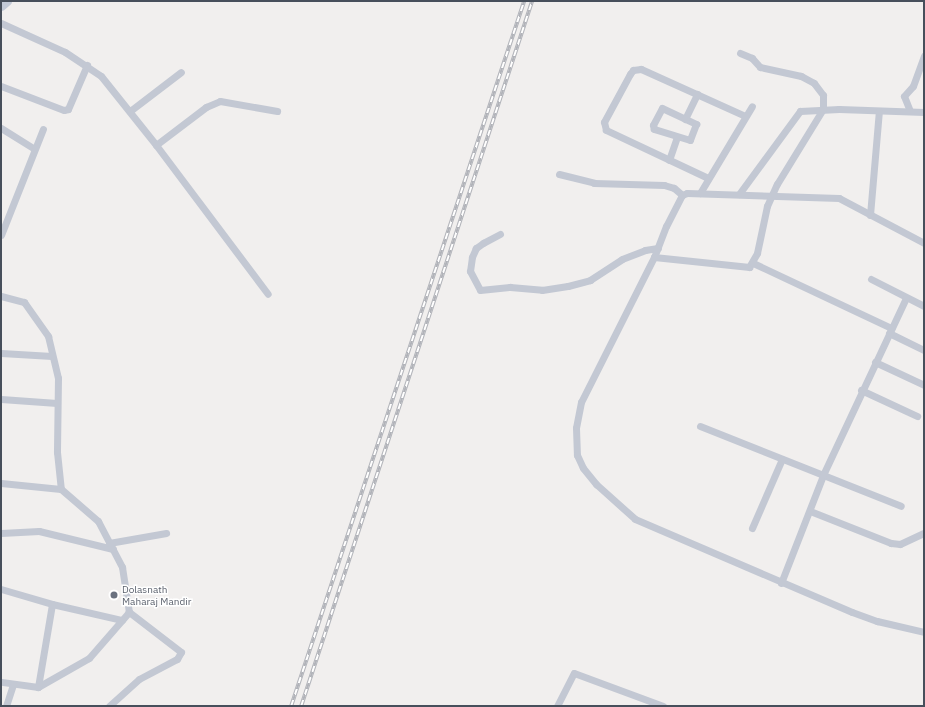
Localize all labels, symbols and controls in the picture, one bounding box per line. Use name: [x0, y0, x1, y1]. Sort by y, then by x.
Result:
place label: Dolasnath Maharaj Mandir: [122, 583, 191, 606]
marker: Dolasnath Maharaj Mandir: [109, 590, 119, 600]

